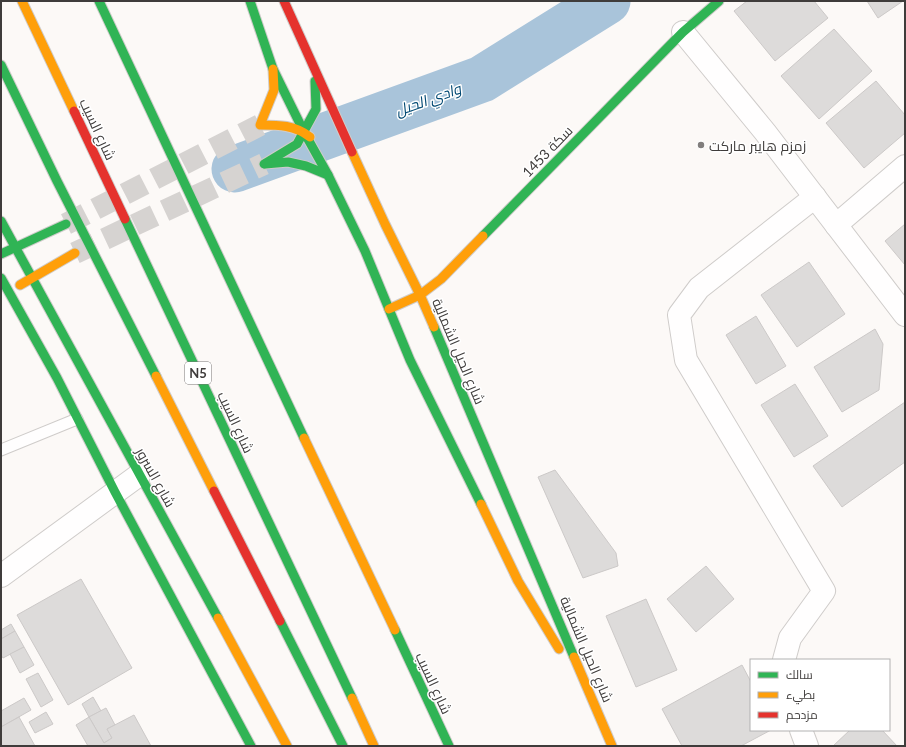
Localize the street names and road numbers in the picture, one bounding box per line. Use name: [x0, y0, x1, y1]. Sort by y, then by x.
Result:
street label: شارع السيب: [75, 96, 120, 163]
street label: سكة 1453: [518, 122, 576, 180]
street label: شارع الحيل الشمالية: [428, 295, 489, 407]
road number: N5: [185, 362, 211, 384]
street label: شارع السيب: [213, 389, 258, 456]
street label: شارع السرور: [131, 443, 179, 510]
street label: شارع الحيل الشمالية: [556, 593, 617, 705]
street label: شارع السيب: [411, 650, 456, 717]

